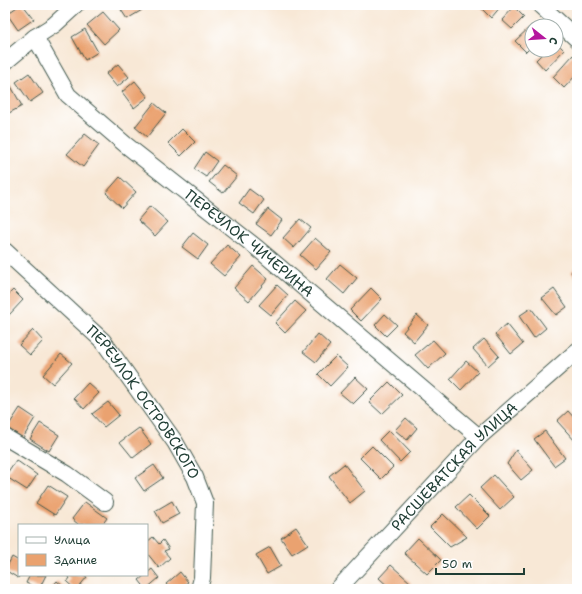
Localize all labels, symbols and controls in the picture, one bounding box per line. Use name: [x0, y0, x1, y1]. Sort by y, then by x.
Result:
north arrow: [524, 18, 564, 58]
text: С: [545, 35, 561, 46]
street label: ПЕРЕУЛОК ЧИЧЕРИНА: [181, 185, 318, 302]
street label: ПЕРЕУЛОК ОСТРОВСКОГО: [82, 321, 204, 483]
street label: РАСШЕВАТСКАЯ УЛИЦА: [387, 398, 522, 535]
legend: [18, 524, 148, 576]
text: Улица: [54, 532, 91, 548]
scale bar: [436, 550, 524, 576]
text: Здание: [54, 552, 98, 568]
text: 50 m: [442, 556, 472, 572]

